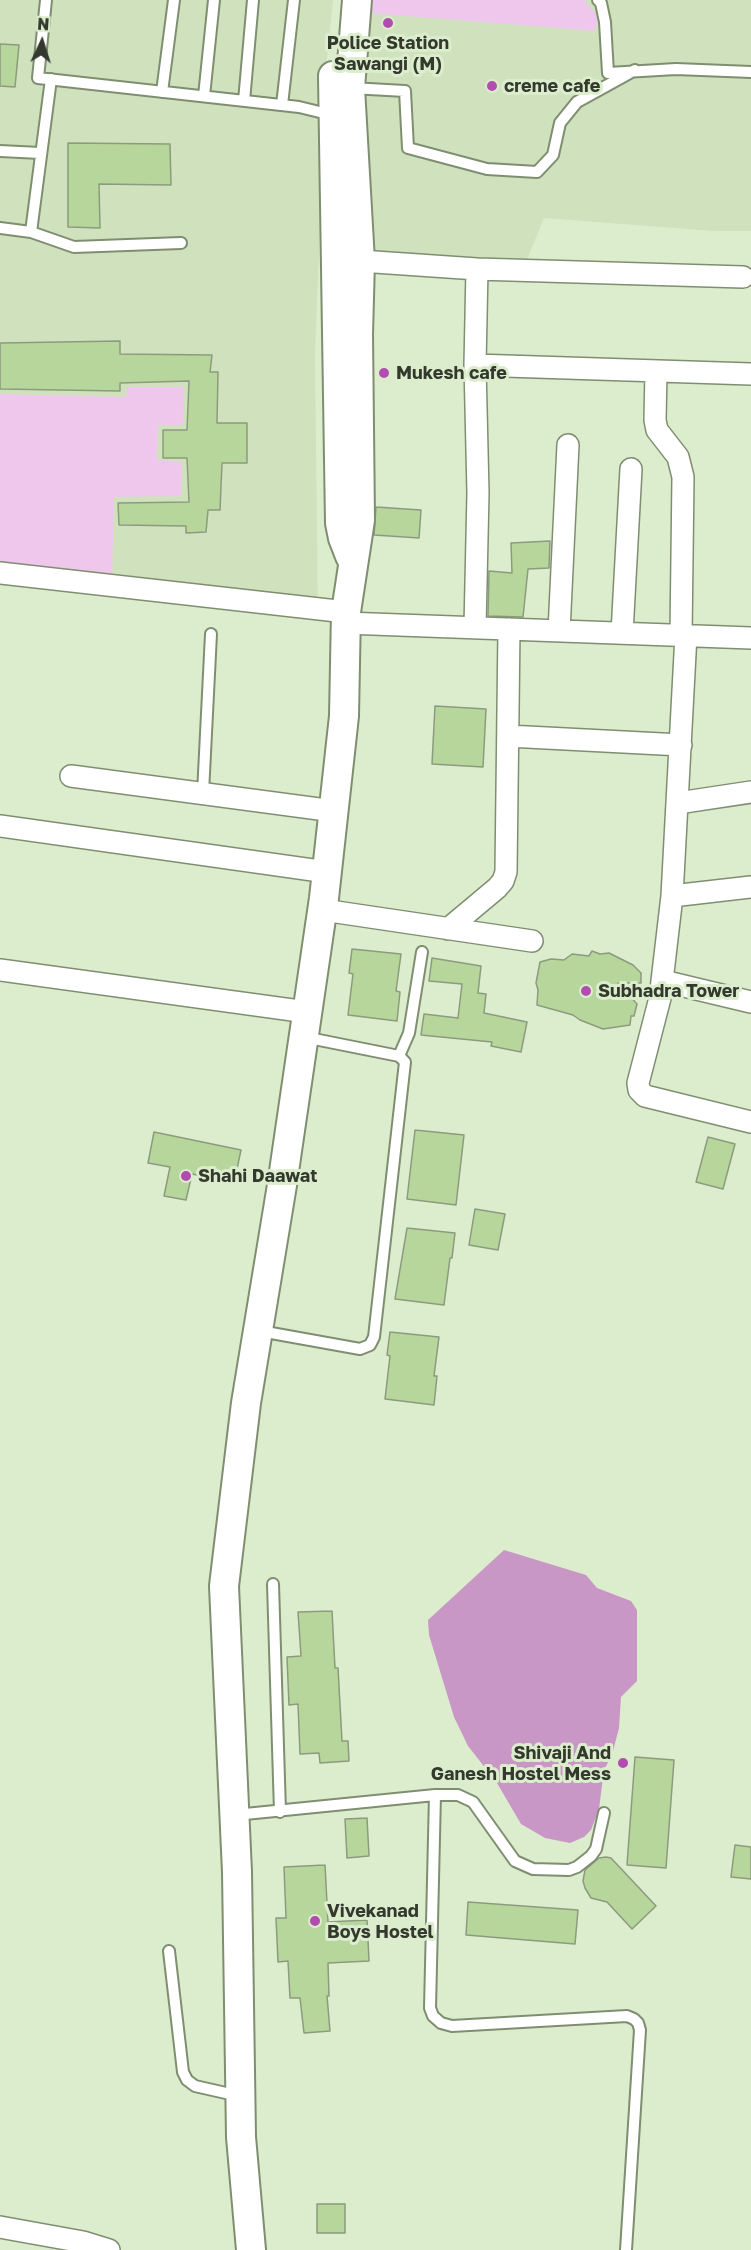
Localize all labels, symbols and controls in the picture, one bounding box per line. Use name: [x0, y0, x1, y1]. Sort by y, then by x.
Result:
north arrow: [12, 12, 72, 72]
text: N: [36, 14, 50, 34]
marker: Police Station Sawangi (M): [381, 16, 395, 30]
place label: Police Station Sawangi (M): [327, 32, 449, 74]
place label: creme cafe: [504, 75, 600, 97]
marker: creme cafe: [485, 79, 499, 93]
place label: Mukesh cafe: [396, 362, 507, 384]
marker: Mukesh cafe: [377, 366, 391, 380]
place label: Subhadra Tower: [598, 980, 739, 1002]
marker: Subhadra Tower: [579, 984, 593, 998]
place label: Shahi Daawat: [198, 1165, 317, 1187]
marker: Shahi Daawat: [179, 1169, 193, 1183]
place label: Shivaji And Ganesh Hostel Mess: [431, 1742, 611, 1784]
marker: Shivaji And Ganesh Hostel Mess: [616, 1756, 630, 1770]
place label: Vivekanad Boys Hostel: [327, 1900, 434, 1942]
marker: Vivekanad Boys Hostel: [308, 1914, 322, 1928]

